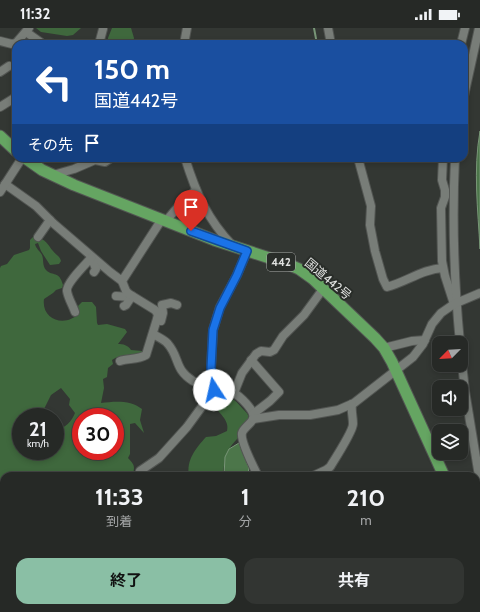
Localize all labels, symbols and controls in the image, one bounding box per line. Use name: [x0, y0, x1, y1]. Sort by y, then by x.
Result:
text: 11:32: [20, 5, 50, 23]
text: 150 m: [94, 52, 170, 86]
icon: left: [28, 56, 80, 108]
text: 国道442号: [94, 90, 178, 112]
icon: arrive: [81, 132, 103, 154]
text: その先: [28, 136, 73, 154]
pin: [174, 190, 208, 231]
icon: arrive: [180, 196, 202, 218]
road number: 442: [267, 253, 295, 271]
street label: 国道442号: [302, 255, 355, 302]
north arrow: [432, 336, 468, 372]
map controls: [432, 336, 468, 460]
position arrow: [193, 369, 235, 411]
button: sound: [432, 380, 468, 416]
speed limit sign: 30: [72, 408, 124, 460]
text: 21: [29, 417, 47, 441]
button: layers: [432, 424, 468, 460]
text: km/h: [27, 437, 49, 450]
text: 11:33: [95, 482, 144, 511]
text: 1: [241, 482, 250, 511]
text: 210: [347, 483, 385, 512]
text: m: [360, 512, 372, 528]
text: 到着: [106, 513, 132, 529]
text: 分: [239, 513, 252, 529]
button: 終了: [16, 558, 236, 604]
button: 共有: [244, 558, 464, 604]

